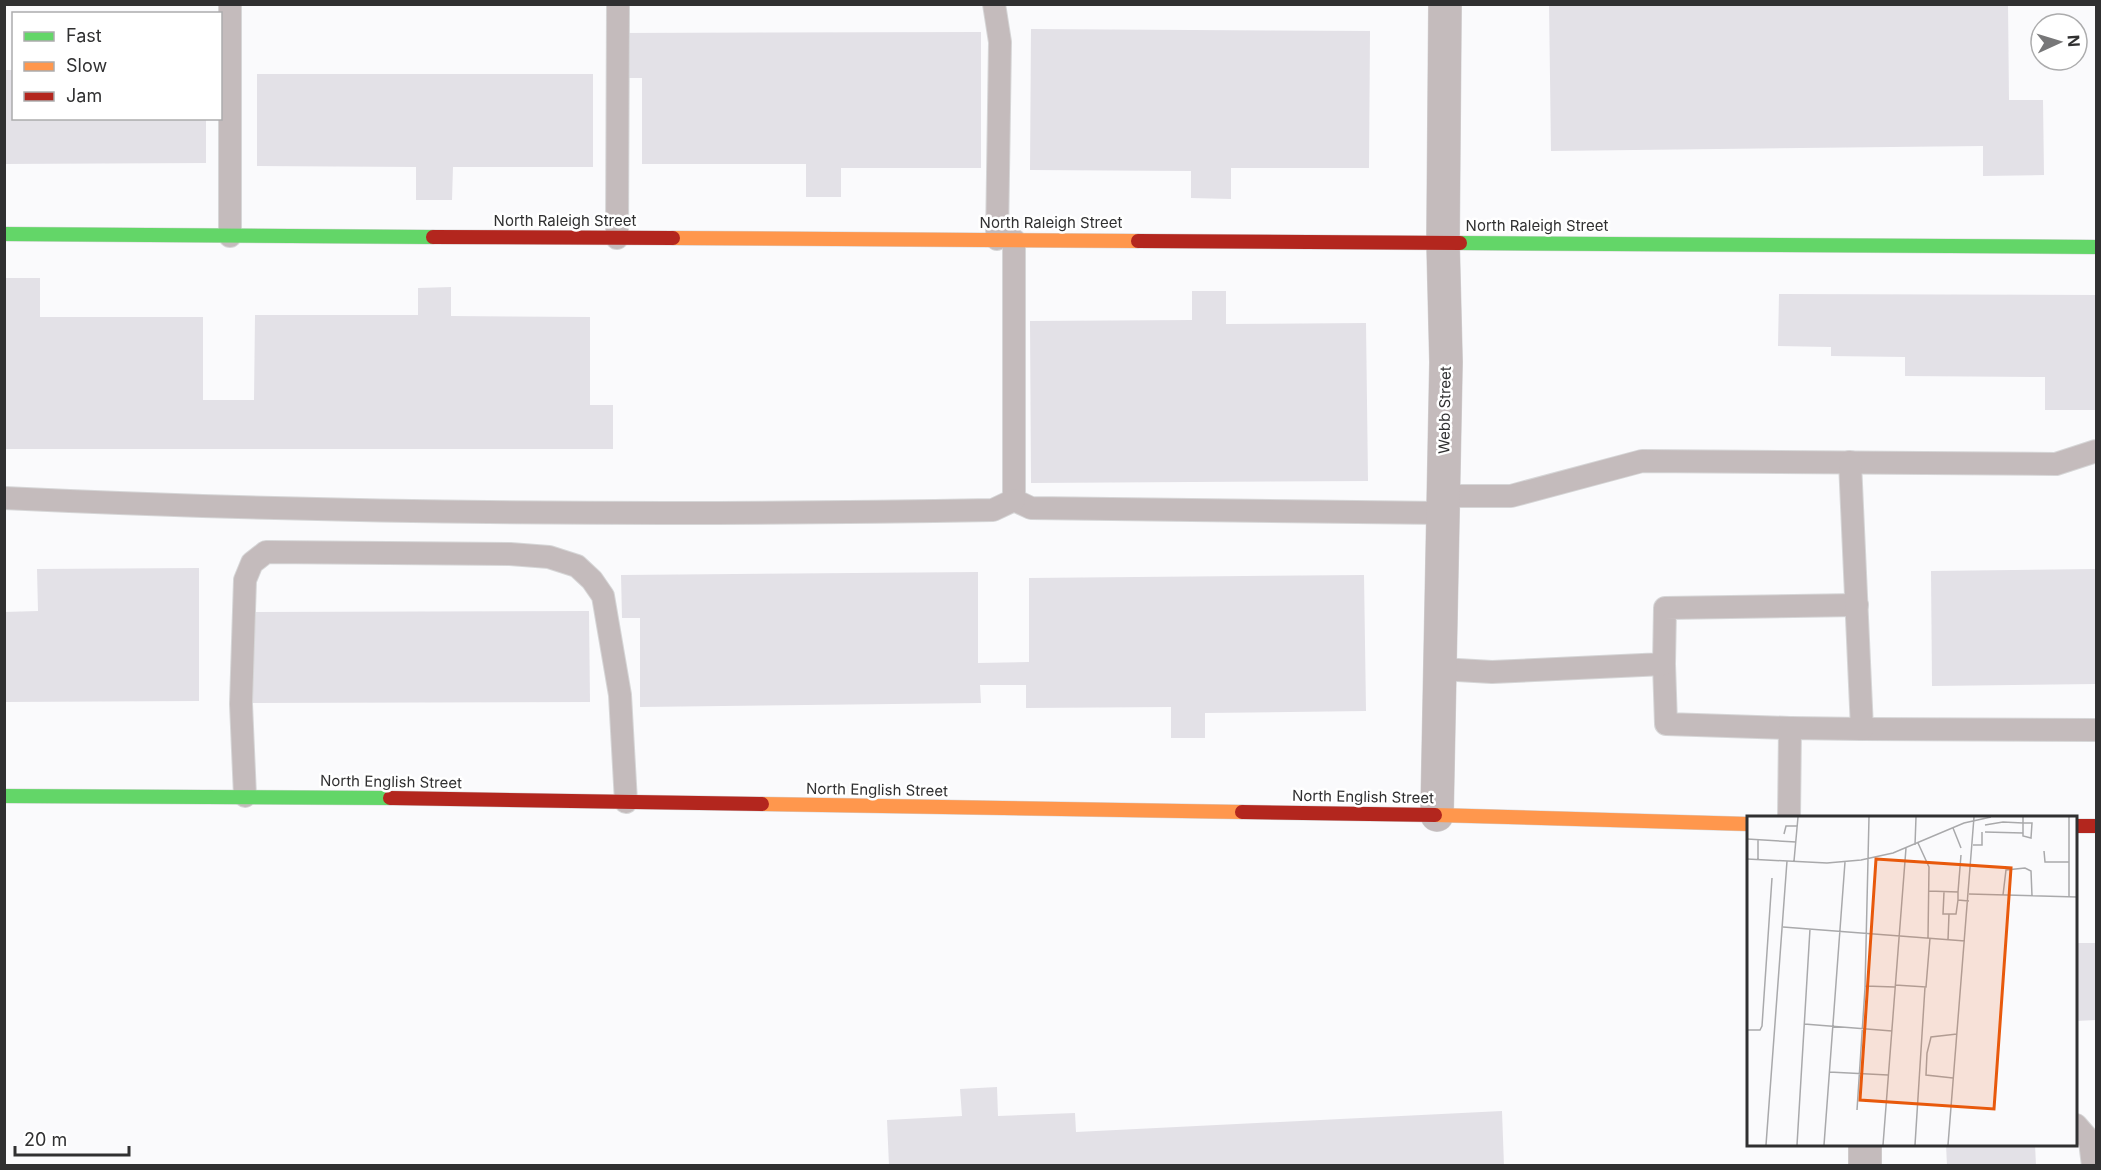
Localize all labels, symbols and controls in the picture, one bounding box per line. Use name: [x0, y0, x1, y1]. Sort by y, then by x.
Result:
legend: [12, 12, 222, 120]
north arrow: [2029, 12, 2089, 72]
text: Fast: [66, 25, 102, 46]
text: N: [2064, 34, 2084, 48]
text: Slow: [66, 55, 107, 76]
text: Jam: [66, 85, 102, 106]
street label: North Raleigh Street: [494, 211, 636, 230]
street label: North Raleigh Street: [980, 213, 1122, 232]
street label: North Raleigh Street: [1466, 216, 1608, 235]
street label: Webb Street: [1434, 366, 1455, 454]
street label: North English Street: [320, 771, 462, 792]
street label: North English Street: [806, 779, 948, 800]
street label: North English Street: [1292, 786, 1434, 807]
inset map: [1747, 816, 2077, 1146]
scale bar: [15, 1119, 129, 1157]
text: 20 m: [24, 1129, 67, 1150]

